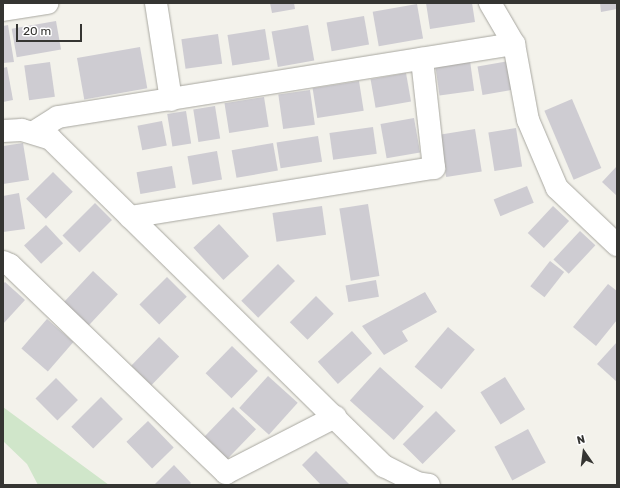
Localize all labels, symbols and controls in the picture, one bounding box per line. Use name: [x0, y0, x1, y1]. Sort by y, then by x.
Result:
scale bar: [18, 16, 84, 42]
text: 20 m: [23, 24, 51, 38]
north arrow: [564, 432, 604, 472]
text: N: [576, 433, 586, 447]

